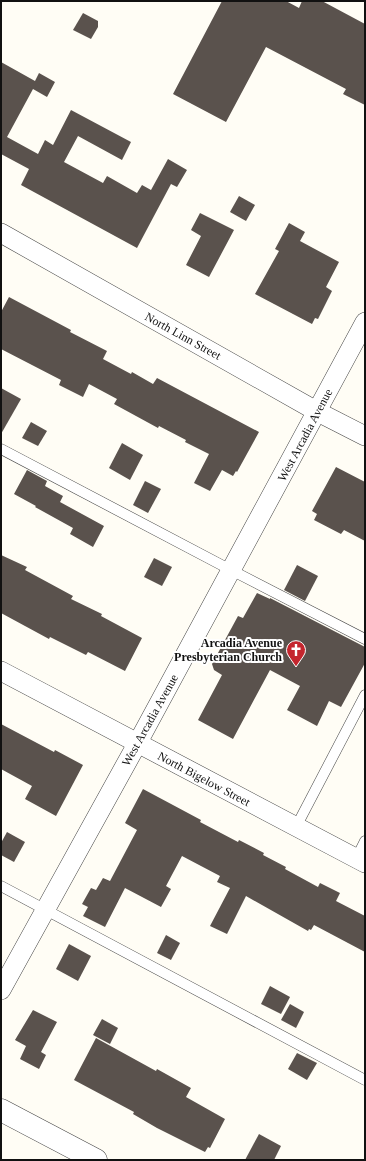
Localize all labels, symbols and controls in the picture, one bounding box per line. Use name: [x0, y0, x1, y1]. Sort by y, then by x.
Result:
street label: North Linn Street: [143, 309, 224, 363]
street label: West Arcadia Avenue: [275, 386, 335, 484]
place label: Arcadia Avenue Presbyterian Church: [174, 636, 283, 664]
church icon: Arcadia Avenue Presbyterian Church: [285, 639, 307, 667]
street label: West Arcadia Avenue: [119, 672, 181, 768]
street label: North Bigelow Street: [155, 749, 253, 810]

